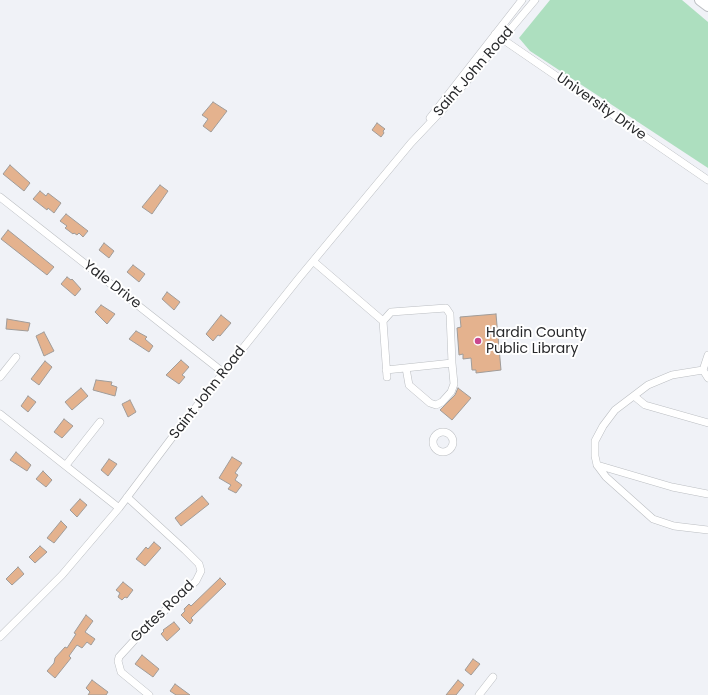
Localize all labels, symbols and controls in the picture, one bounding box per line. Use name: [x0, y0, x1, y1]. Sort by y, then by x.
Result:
street label: Saint John Road: [430, 24, 518, 120]
street label: University Drive: [553, 70, 649, 144]
street label: Yale Drive: [80, 257, 144, 313]
place label: Hardin County Public Library: [486, 325, 587, 358]
marker: Hardin County Public Library: [473, 336, 483, 346]
street label: Saint John Road: [166, 343, 250, 443]
street label: Gates Road: [128, 578, 198, 646]

